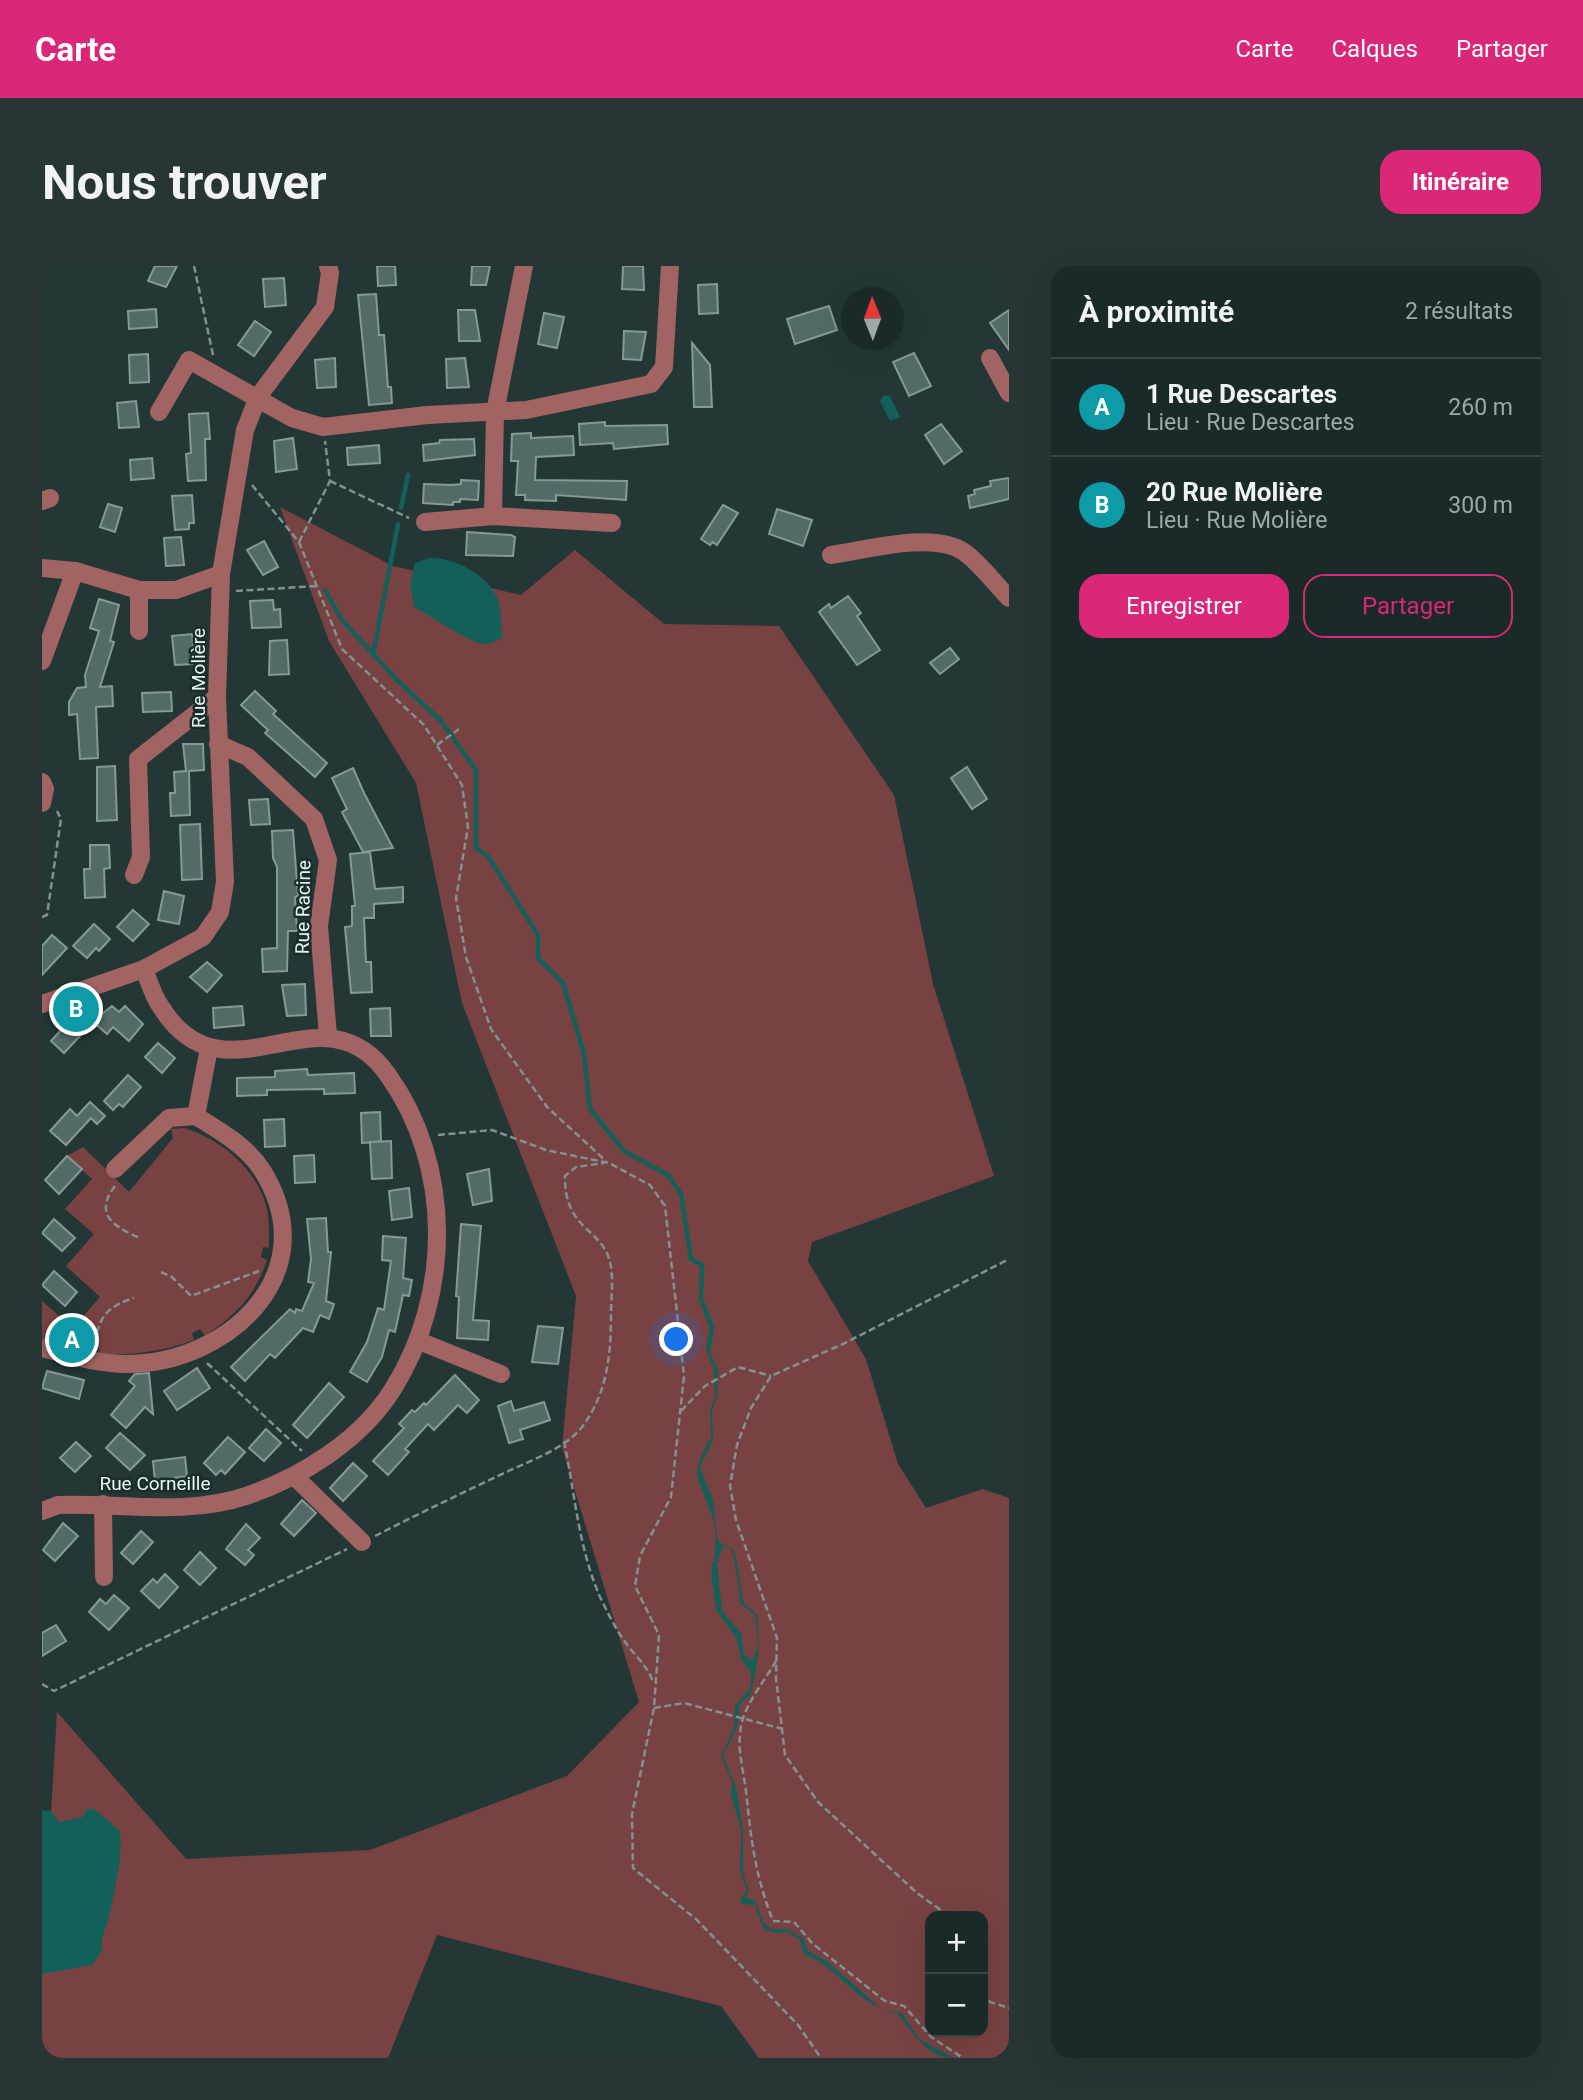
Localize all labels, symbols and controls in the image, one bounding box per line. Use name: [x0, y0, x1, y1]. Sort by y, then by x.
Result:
text: Carte: [35, 30, 116, 69]
text: Carte: [1235, 35, 1293, 63]
text: Calques: [1331, 35, 1418, 63]
text: Partager: [1456, 35, 1548, 63]
button: Itinéraire: [1380, 150, 1541, 214]
text: Nous trouver: [42, 154, 327, 211]
north arrow: [841, 287, 904, 350]
text: À proximité: [1079, 294, 1234, 329]
text: 2 résultats: [1405, 298, 1513, 325]
text: 1 Rue Descartes: [1146, 379, 1337, 409]
text: A: [1094, 394, 1110, 421]
text: 260 m: [1448, 394, 1513, 421]
text: Lieu · Rue Descartes: [1146, 409, 1355, 436]
text: 20 Rue Molière: [1146, 477, 1323, 507]
text: B: [1095, 492, 1109, 519]
text: 300 m: [1448, 492, 1513, 519]
text: Lieu · Rue Molière: [1146, 507, 1327, 534]
button: Enregistrer: [1079, 574, 1289, 638]
button: Partager: [1303, 574, 1513, 638]
street label: Rue Molière: [187, 628, 210, 728]
street label: Rue Racine: [291, 860, 315, 954]
pin: B: [53, 983, 99, 1035]
pin: A: [49, 1314, 95, 1366]
your location: [659, 1322, 693, 1356]
street label: Rue Corneille: [99, 1472, 211, 1495]
map controls: [925, 1911, 988, 2037]
button: +: [925, 1911, 988, 1974]
button: −: [925, 1974, 988, 2037]

